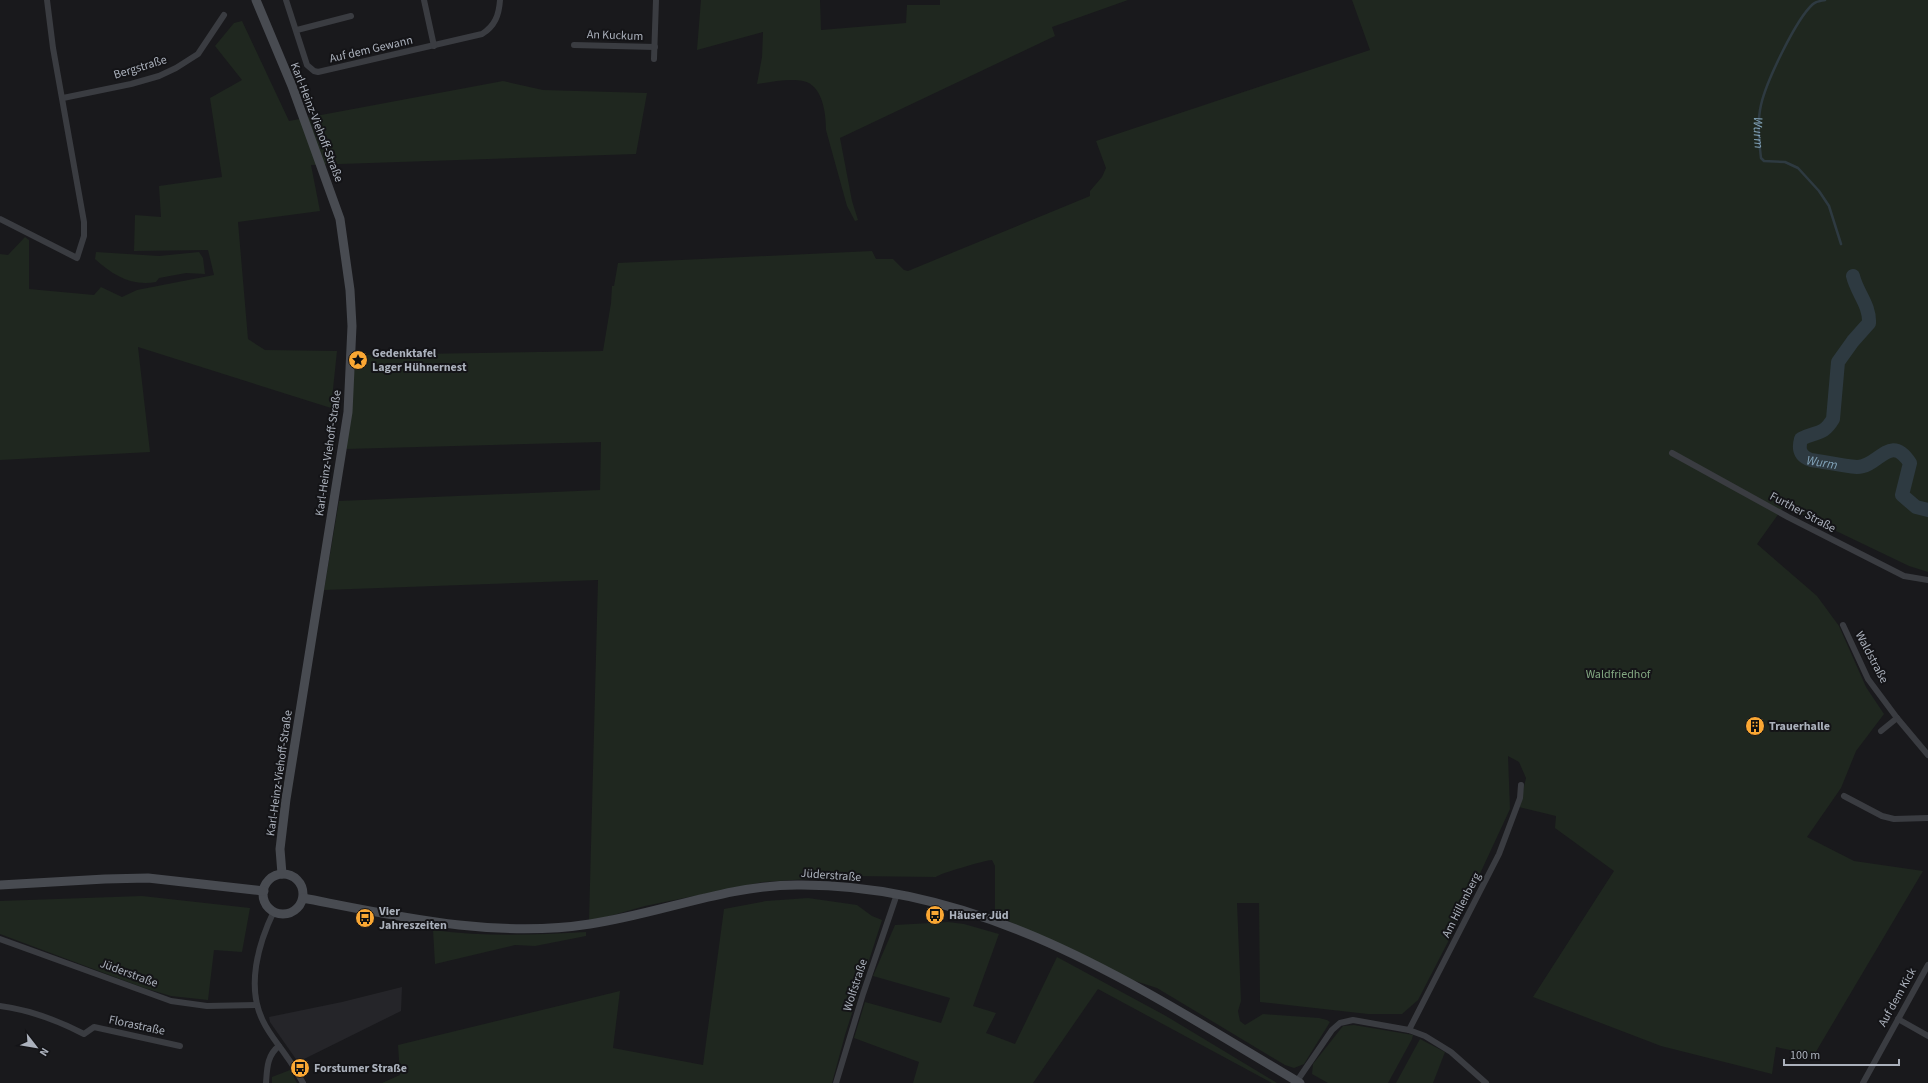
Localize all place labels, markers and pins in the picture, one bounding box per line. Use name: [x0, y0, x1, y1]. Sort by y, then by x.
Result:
place label: Gedenktafel Lager Hühnernest: [372, 345, 467, 376]
place icon: Gedenktafel Lager Hühnernest: [347, 349, 369, 371]
building icon: Trauerhalle: [1744, 715, 1766, 737]
place label: Trauerhalle: [1769, 718, 1830, 735]
place label: Vier Jahreszeiten: [378, 903, 447, 934]
bus stop icon: Häuser Jüd: [924, 904, 946, 926]
bus stop icon: Vier Jahreszeiten: [354, 907, 376, 929]
place label: Häuser Jüd: [949, 907, 1009, 924]
bus stop icon: Forstumer Straße: [289, 1057, 311, 1079]
place label: Forstumer Straße: [314, 1060, 407, 1077]

